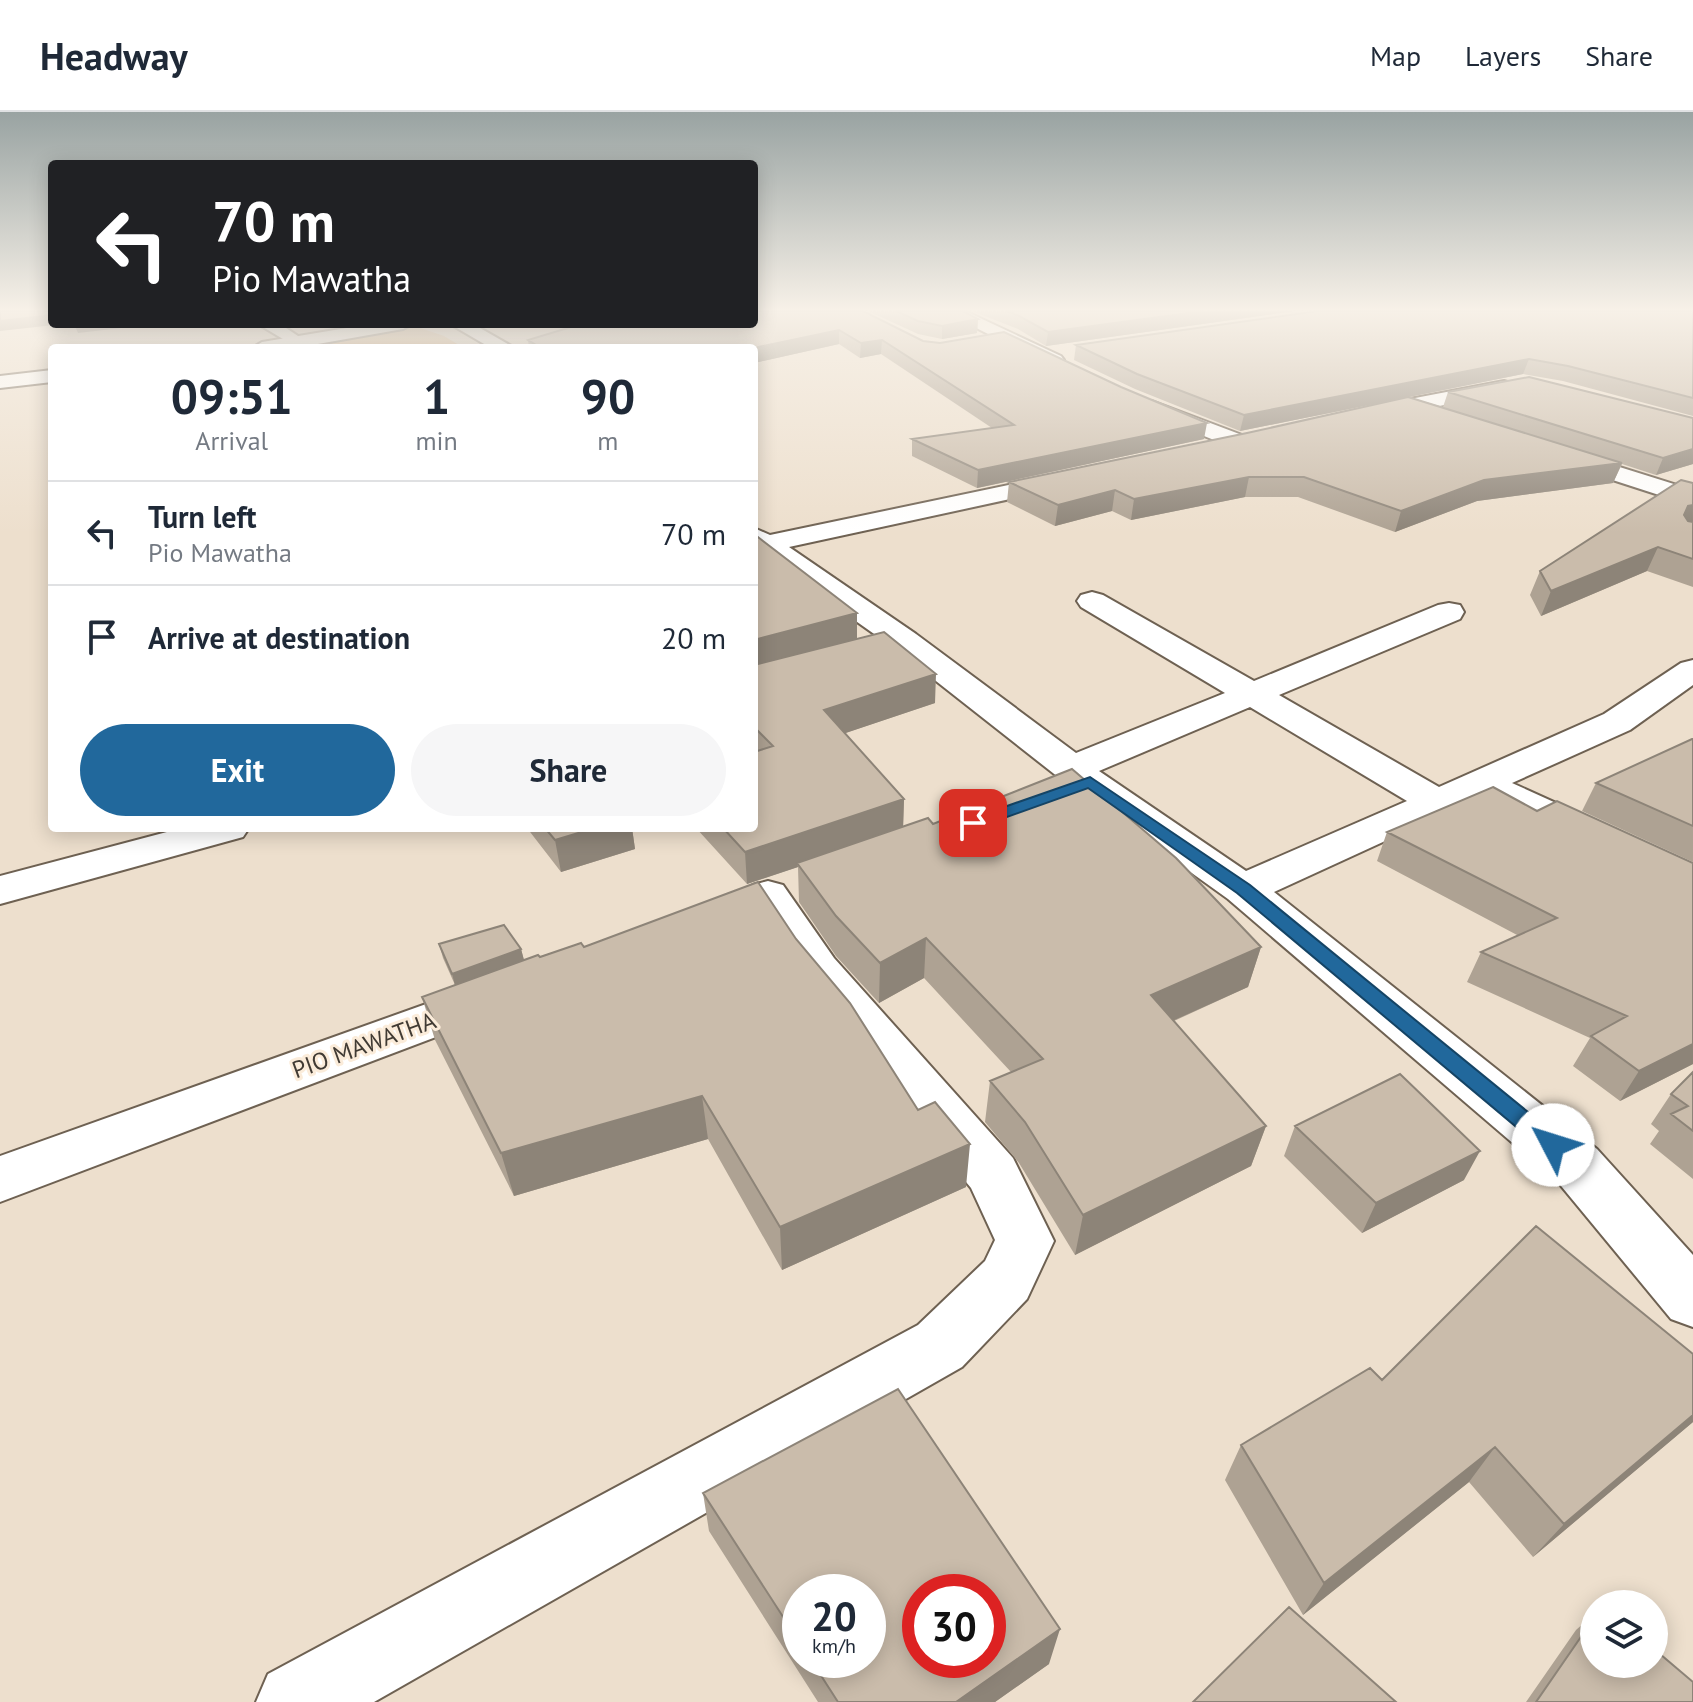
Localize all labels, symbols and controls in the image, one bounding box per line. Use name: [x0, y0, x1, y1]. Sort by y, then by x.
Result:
text: Headway: [40, 31, 188, 80]
text: Map: [1370, 37, 1421, 74]
text: Layers: [1465, 37, 1541, 74]
text: Share: [1585, 37, 1653, 74]
text: 70 m: [212, 185, 335, 257]
icon: left: [80, 192, 184, 296]
text: Pio Mawatha: [212, 255, 411, 302]
text: 09:51: [171, 365, 293, 427]
text: 1: [423, 365, 450, 427]
text: 90: [581, 365, 635, 427]
text: Arrival: [195, 424, 268, 457]
text: min: [416, 424, 458, 457]
text: m: [597, 424, 618, 457]
text: Turn left: [148, 497, 256, 536]
icon: left: [80, 511, 124, 555]
text: 70 m: [661, 514, 726, 553]
text: Pio Mawatha: [148, 536, 292, 569]
icon: arrive: [80, 615, 124, 659]
text: Arrive at destination: [148, 618, 410, 657]
text: 20 m: [661, 618, 726, 657]
button: Exit: [80, 724, 395, 816]
button: Share: [411, 724, 726, 816]
pin: [939, 789, 1007, 857]
icon: arrive: [951, 801, 995, 845]
street label: PIO MAWATHA: [288, 1005, 440, 1085]
position arrow: [1511, 1103, 1595, 1187]
speed limit sign: 30: [902, 1574, 1006, 1678]
text: 20: [811, 1590, 857, 1642]
map controls: [1580, 1590, 1668, 1678]
button: layers: [1580, 1590, 1668, 1678]
text: km/h: [812, 1633, 856, 1659]

